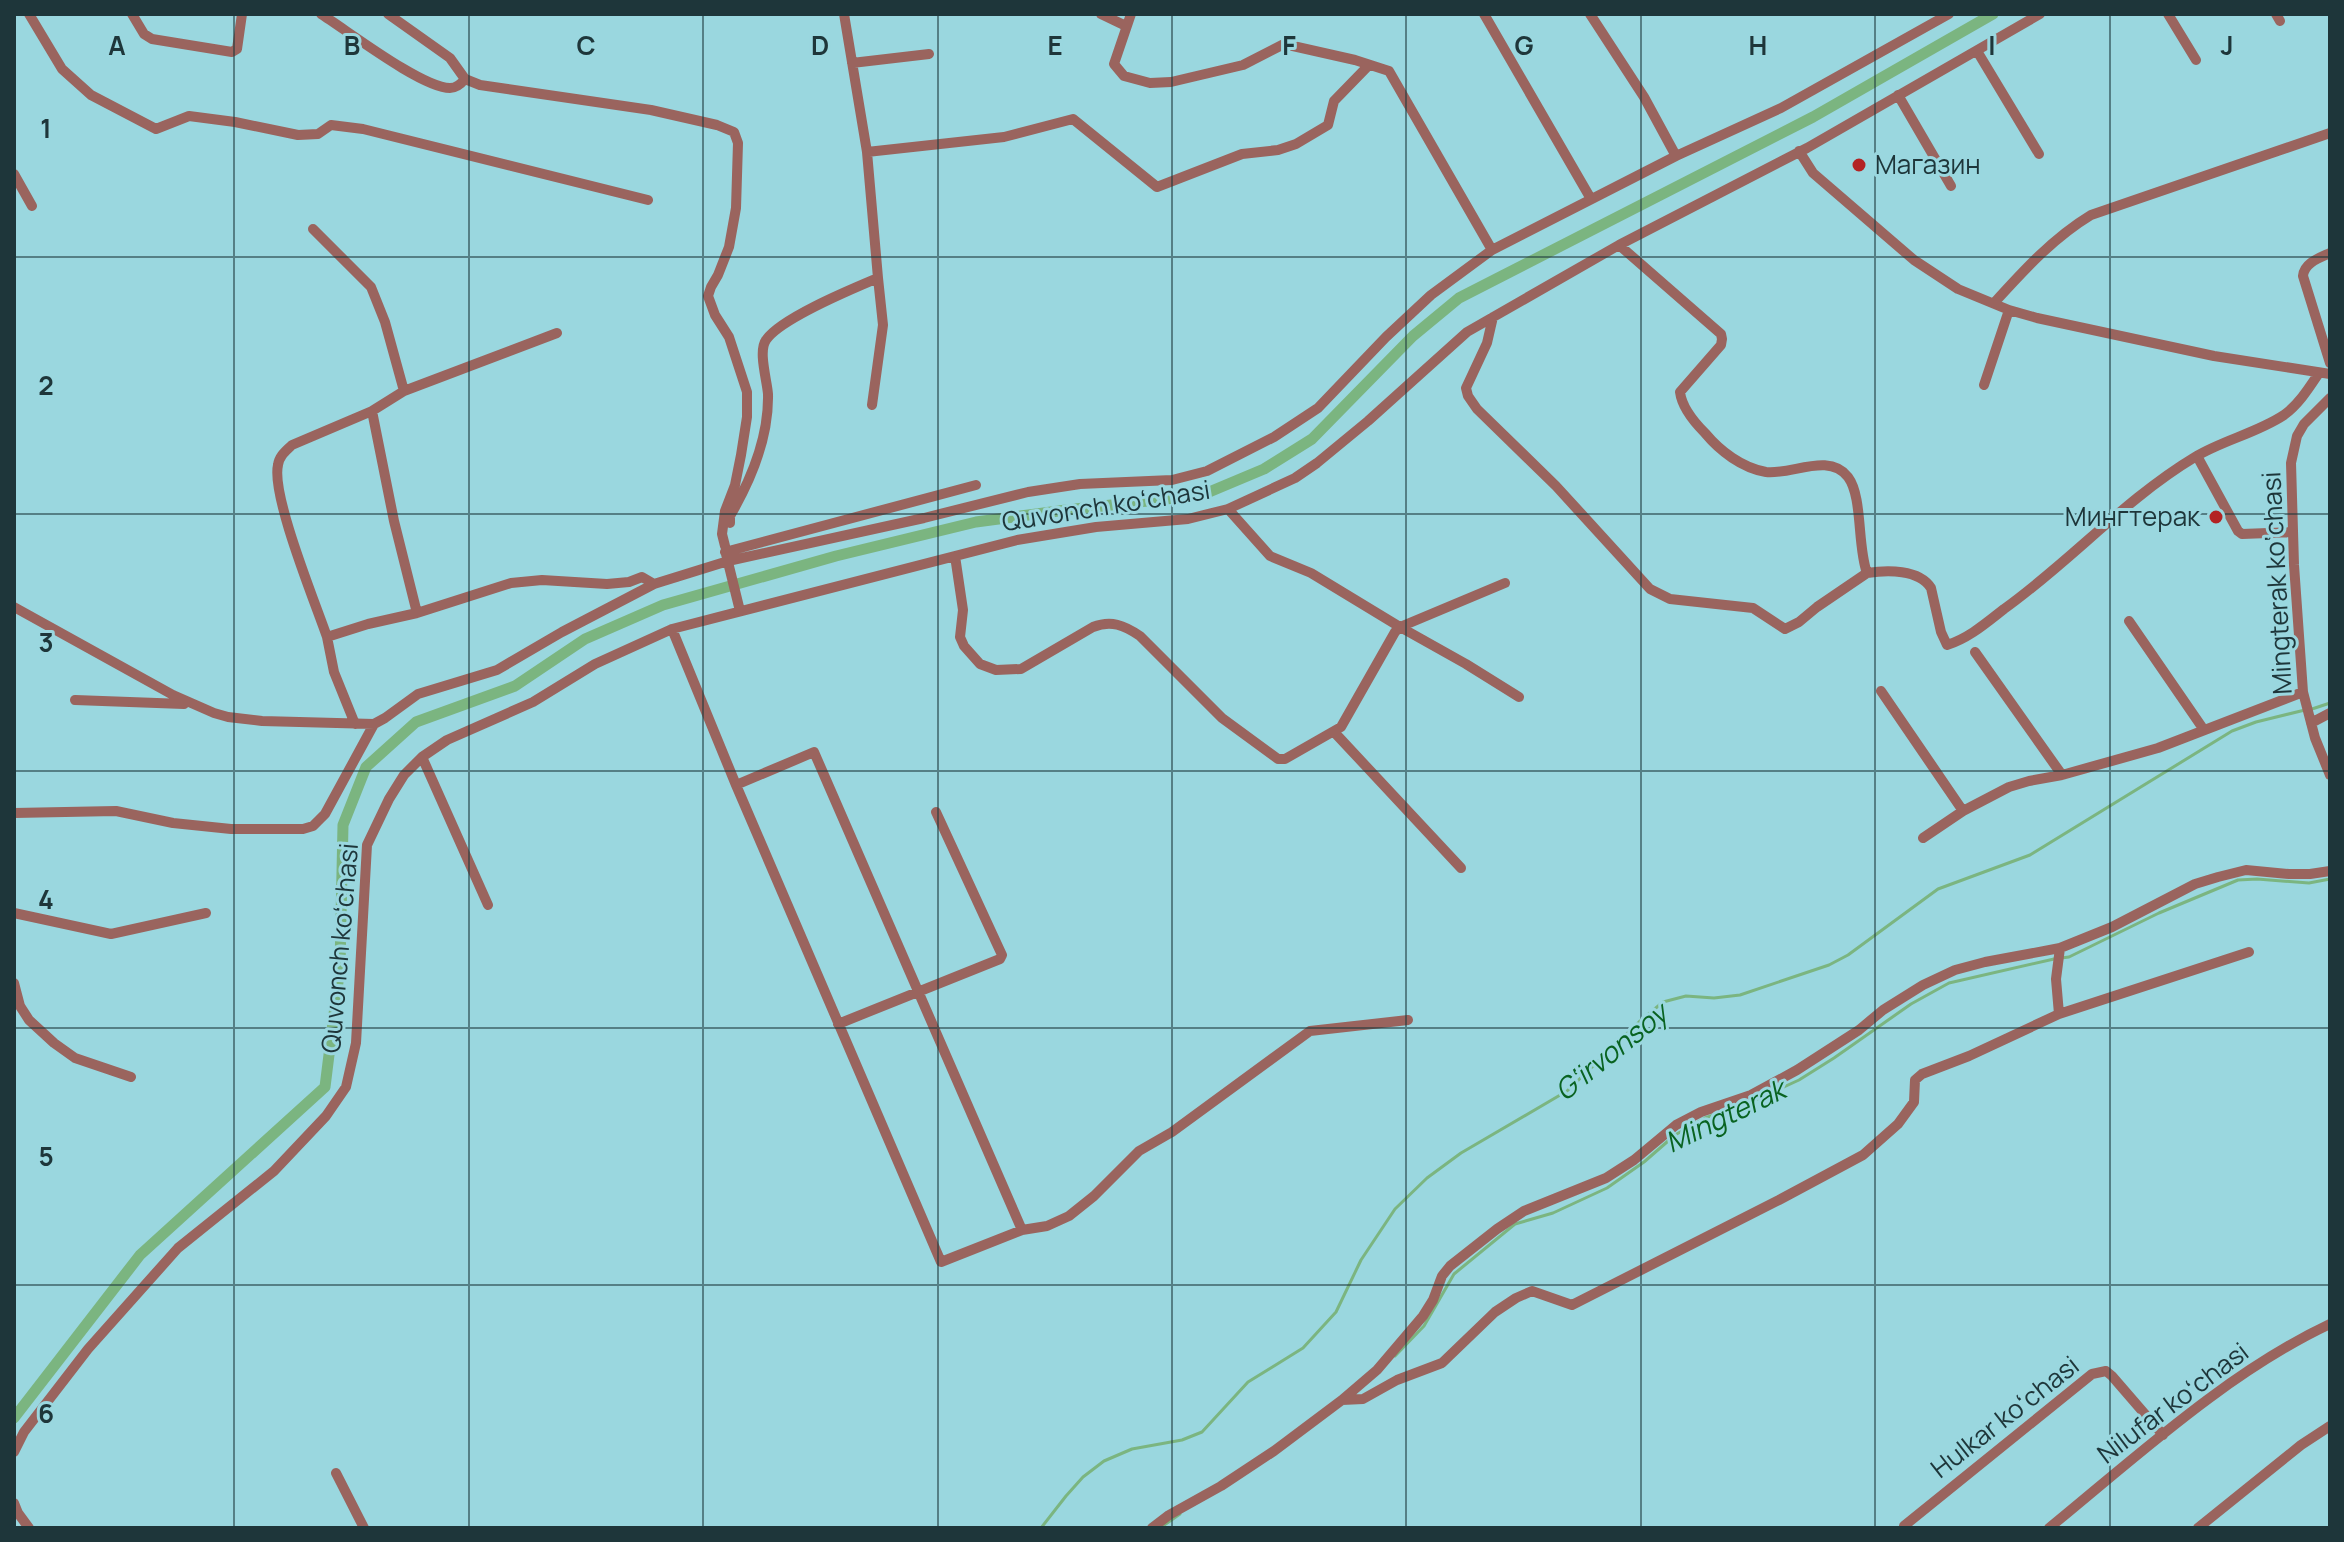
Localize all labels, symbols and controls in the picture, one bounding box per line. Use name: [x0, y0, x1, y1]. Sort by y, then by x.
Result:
text: A: [108, 27, 126, 63]
text: B: [344, 27, 360, 63]
text: C: [576, 27, 596, 63]
text: D: [811, 27, 829, 63]
text: E: [1047, 27, 1063, 63]
text: F: [1282, 27, 1296, 63]
text: G: [1514, 27, 1534, 63]
text: H: [1749, 27, 1767, 63]
text: I: [1988, 27, 1996, 63]
text: J: [2220, 27, 2234, 63]
text: 1: [40, 110, 52, 146]
place label: Магазин: [1875, 146, 1981, 182]
marker: Магазин: [1850, 156, 1868, 174]
text: 2: [38, 367, 54, 403]
street label: Quvonch koʻchasi: [999, 471, 1213, 539]
street label: Mingterak ko‘chasi: [2252, 471, 2300, 695]
place label: Мингтерак: [2065, 498, 2201, 534]
marker: Мингтерак: [2207, 508, 2225, 526]
text: 3: [38, 624, 54, 660]
street label: Quvonch koʻchasi: [312, 841, 366, 1054]
text: 4: [38, 881, 54, 917]
water label: G‘irvonsoy: [1546, 991, 1678, 1108]
water label: Mingterak: [1658, 1068, 1795, 1161]
text: 5: [38, 1138, 54, 1174]
street label: Nilufar koʻchasi: [2089, 1333, 2256, 1471]
street label: Hulkar koʻchasi: [1923, 1347, 2086, 1486]
text: 6: [38, 1395, 54, 1431]

